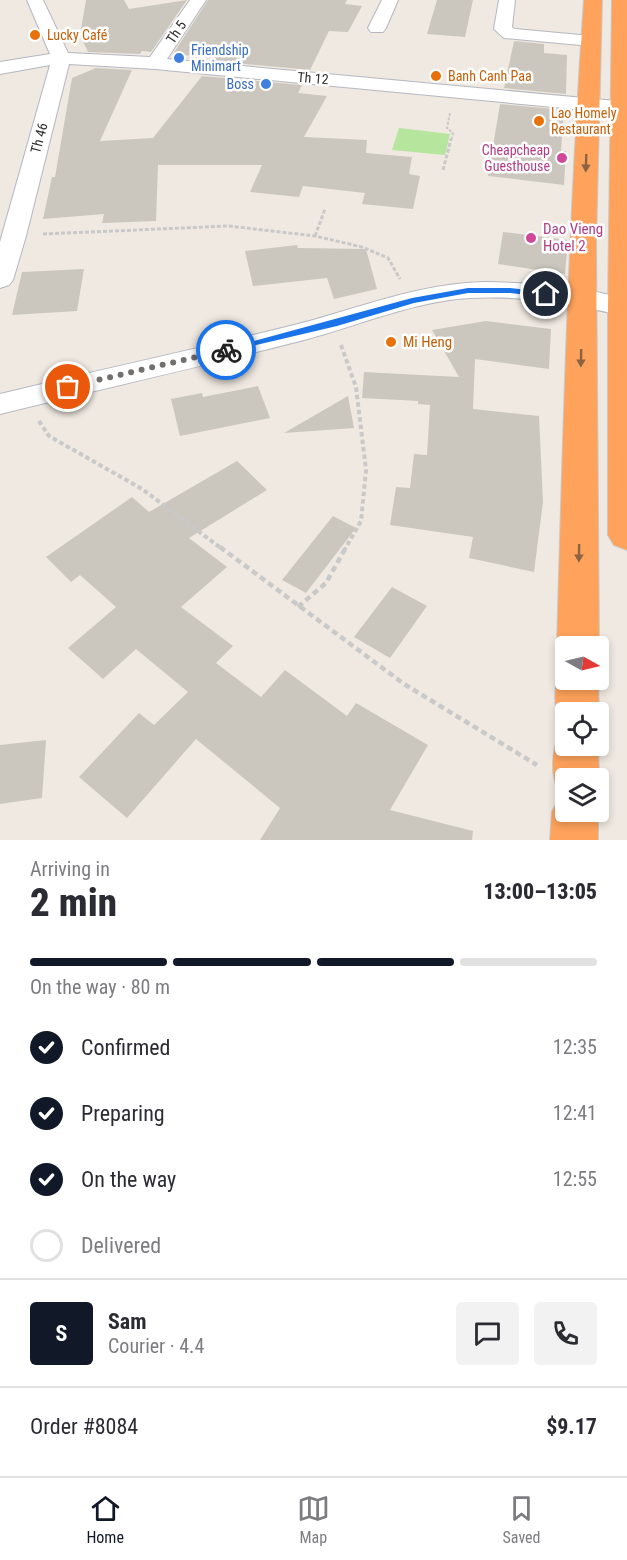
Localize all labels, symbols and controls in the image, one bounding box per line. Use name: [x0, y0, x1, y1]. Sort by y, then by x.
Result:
street label: Th 5: [163, 17, 189, 46]
place label: Lucky Café: [47, 27, 108, 43]
marker: Lucky Café: [28, 28, 42, 42]
place label: Friendship Minimart: [191, 42, 249, 74]
marker: Friendship Minimart: [172, 51, 186, 65]
place label: Banh Canh Paa: [448, 68, 532, 84]
street label: Th 12: [297, 69, 329, 87]
marker: Banh Canh Paa: [429, 69, 443, 83]
place label: Boss: [227, 76, 254, 92]
marker: Boss: [259, 77, 273, 91]
place label: Lao Homely Restaurant: [551, 105, 617, 137]
marker: Lao Homely Restaurant: [532, 114, 546, 128]
street label: Th 46: [27, 121, 51, 155]
place label: Cheapcheap Guesthouse: [482, 142, 550, 174]
marker: Cheapcheap Guesthouse: [555, 151, 569, 165]
one-way arrow: [581, 154, 591, 173]
place label: Dao Vieng Hotel 2: [543, 220, 603, 255]
marker: Dao Vieng Hotel 2: [524, 231, 538, 245]
pin: [520, 268, 571, 319]
icon: home: [529, 277, 562, 310]
courier: [196, 320, 256, 380]
place label: Mi Heng: [403, 333, 452, 351]
icon: bike: [210, 334, 243, 367]
marker: Mi Heng: [384, 335, 398, 349]
one-way arrow: [576, 349, 586, 368]
pin: [42, 361, 93, 412]
icon: bag: [51, 370, 84, 403]
one-way arrow: [574, 544, 584, 563]
north arrow: [555, 636, 609, 690]
map controls: [555, 636, 609, 822]
button: locate: [555, 702, 609, 756]
button: layers: [555, 768, 609, 822]
text: Arriving in: [30, 857, 110, 881]
text: 13:00–13:05: [483, 879, 597, 904]
text: 2 min: [30, 880, 117, 926]
text: On the way · 80 m: [30, 975, 170, 999]
icon: check: [30, 1031, 63, 1064]
text: Confirmed: [81, 1035, 170, 1060]
text: 12:35: [553, 1035, 597, 1059]
icon: check: [30, 1097, 63, 1130]
text: Preparing: [81, 1101, 165, 1126]
text: 12:41: [553, 1101, 597, 1125]
icon: check: [30, 1163, 63, 1196]
text: On the way: [81, 1167, 176, 1192]
text: 12:55: [553, 1167, 597, 1191]
text: Delivered: [81, 1233, 161, 1258]
button: chat: [456, 1302, 519, 1365]
button: phone: [534, 1302, 597, 1365]
text: Sam: [108, 1309, 147, 1334]
text: S: [56, 1321, 67, 1346]
text: Courier · 4.4: [108, 1334, 204, 1358]
text: Order #8084: [30, 1414, 138, 1439]
text: $9.17: [546, 1414, 597, 1439]
tab: Home: [86, 1492, 124, 1547]
tab: Map: [297, 1492, 330, 1547]
tab: Saved: [503, 1492, 541, 1547]

